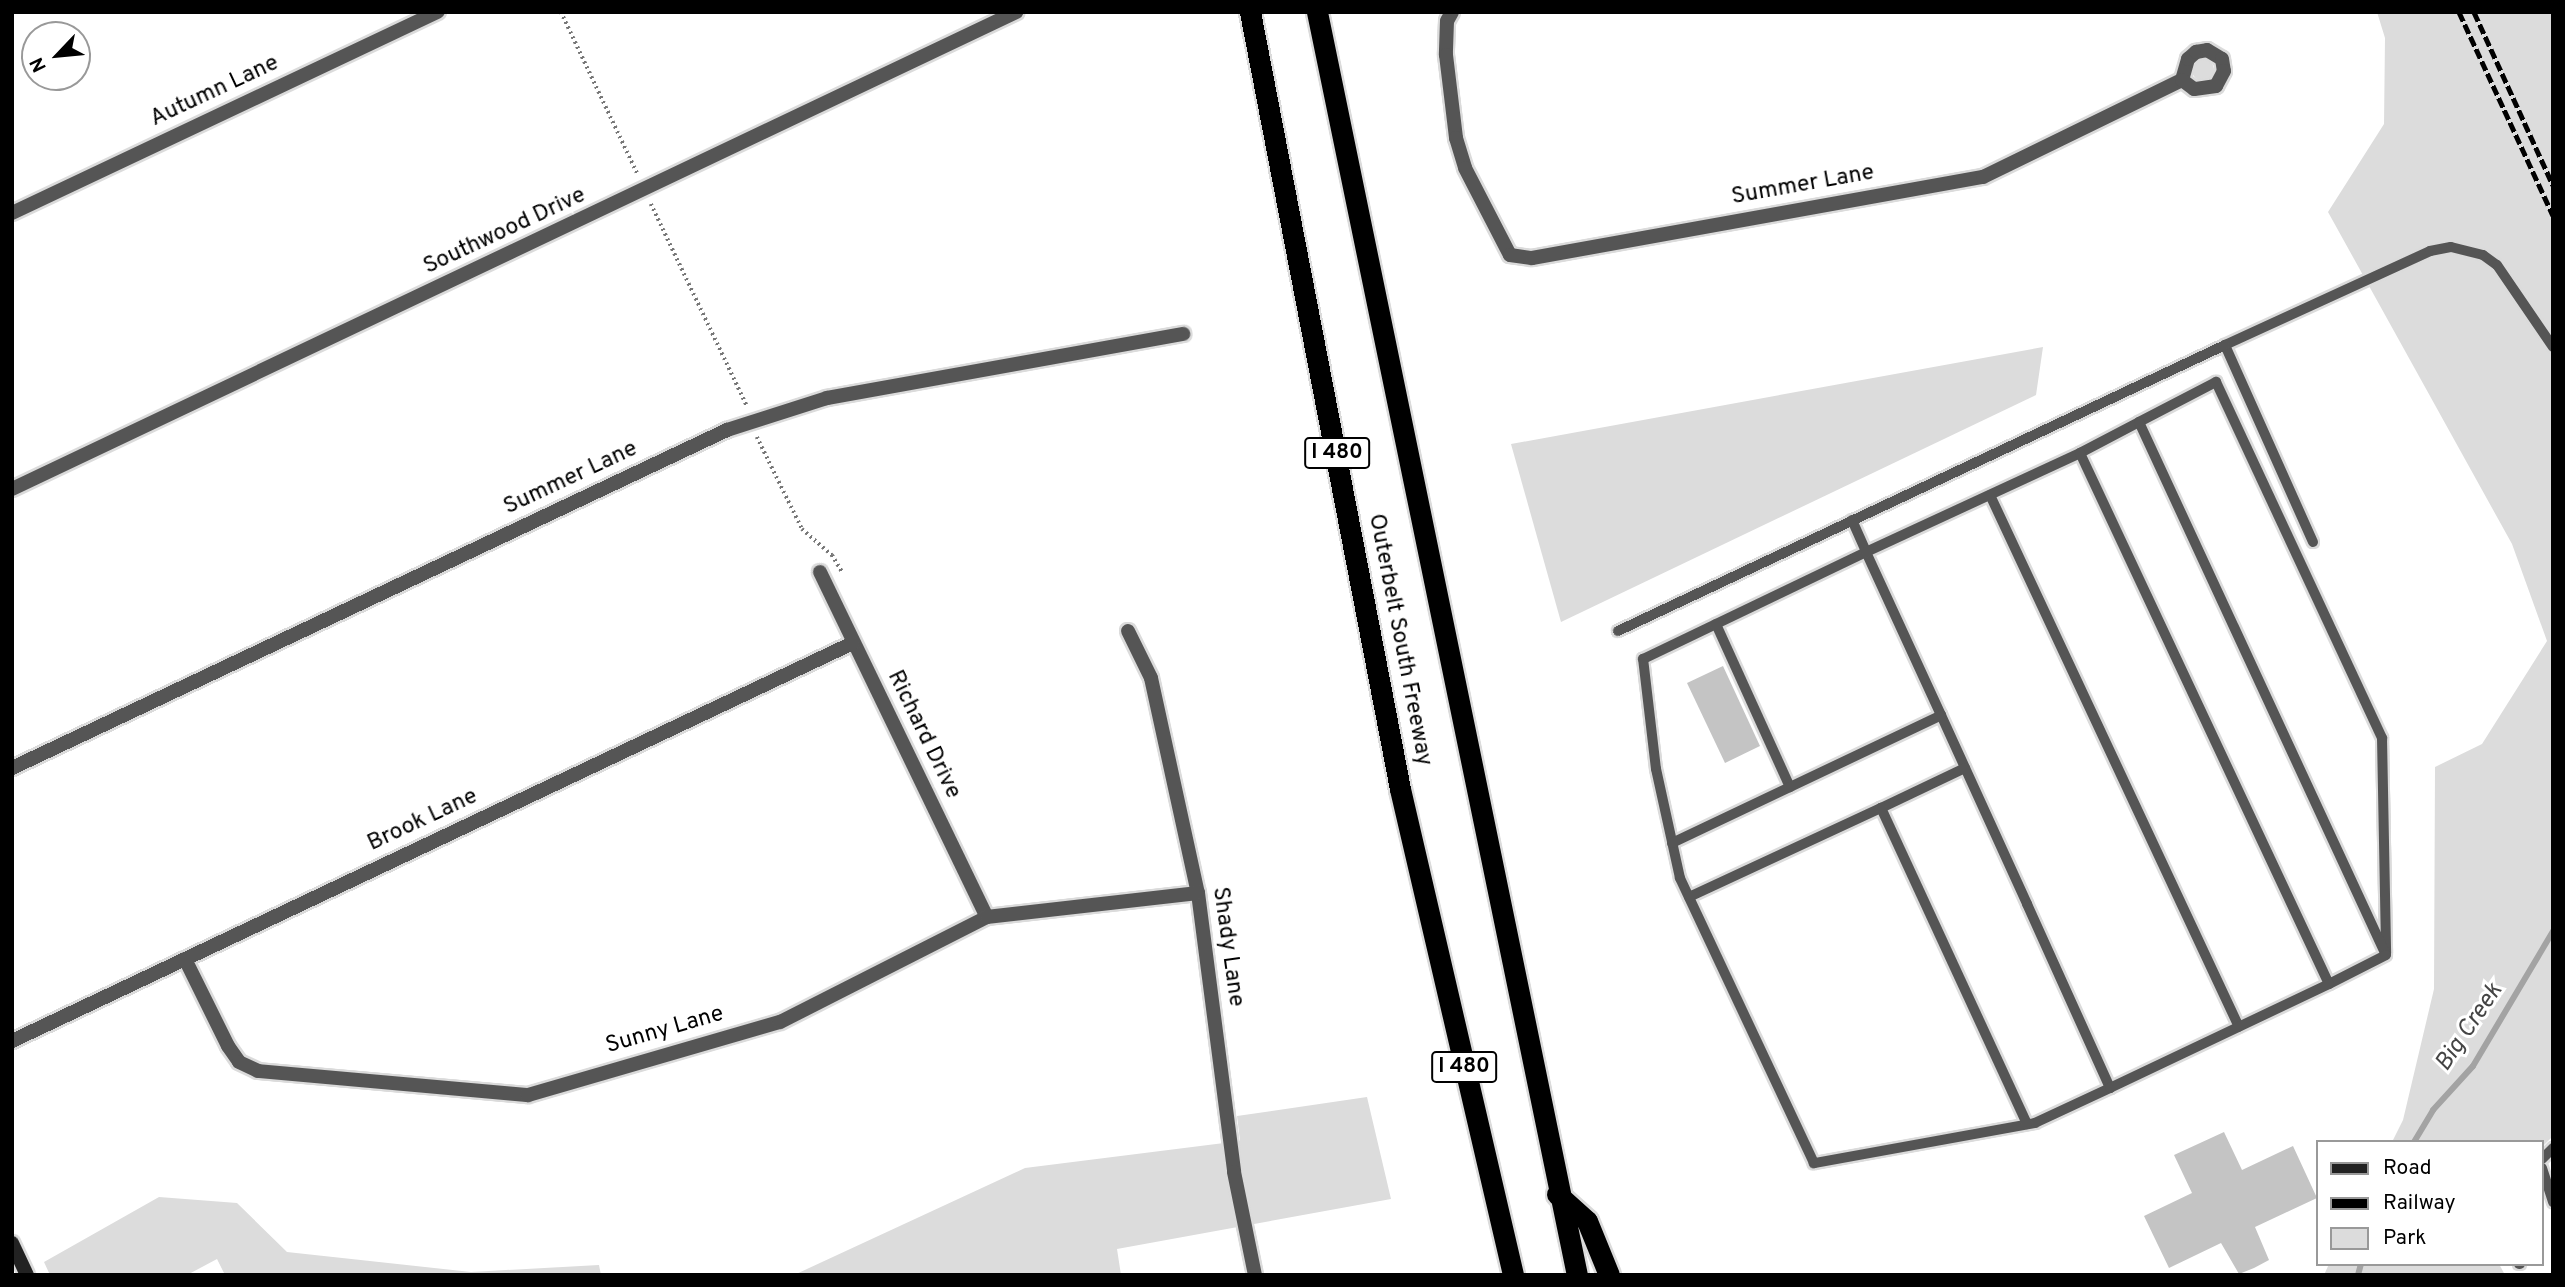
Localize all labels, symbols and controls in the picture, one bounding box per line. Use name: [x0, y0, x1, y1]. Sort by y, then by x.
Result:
north arrow: [21, 21, 91, 91]
street label: Autumn Lane: [146, 50, 284, 134]
text: N: [25, 53, 53, 76]
street label: Summer Lane: [1730, 160, 1876, 212]
street label: Southwood Drive: [420, 182, 590, 282]
road number: I 480: [1304, 435, 1370, 470]
street label: Summer Lane: [500, 436, 642, 522]
street label: Outerbelt South Freeway: [1361, 512, 1437, 768]
street label: Richard Drive: [880, 666, 966, 804]
street label: Brook Lane: [364, 784, 482, 858]
street label: Shady Lane: [1205, 885, 1249, 1009]
water label: Big Creek: [2430, 979, 2510, 1077]
street label: Sunny Lane: [603, 1001, 727, 1061]
road number: I 480: [1431, 1050, 1497, 1084]
legend: [2316, 1140, 2544, 1266]
text: Road: [2383, 1155, 2432, 1182]
text: Railway: [2383, 1190, 2456, 1217]
text: Park: [2383, 1225, 2426, 1252]

